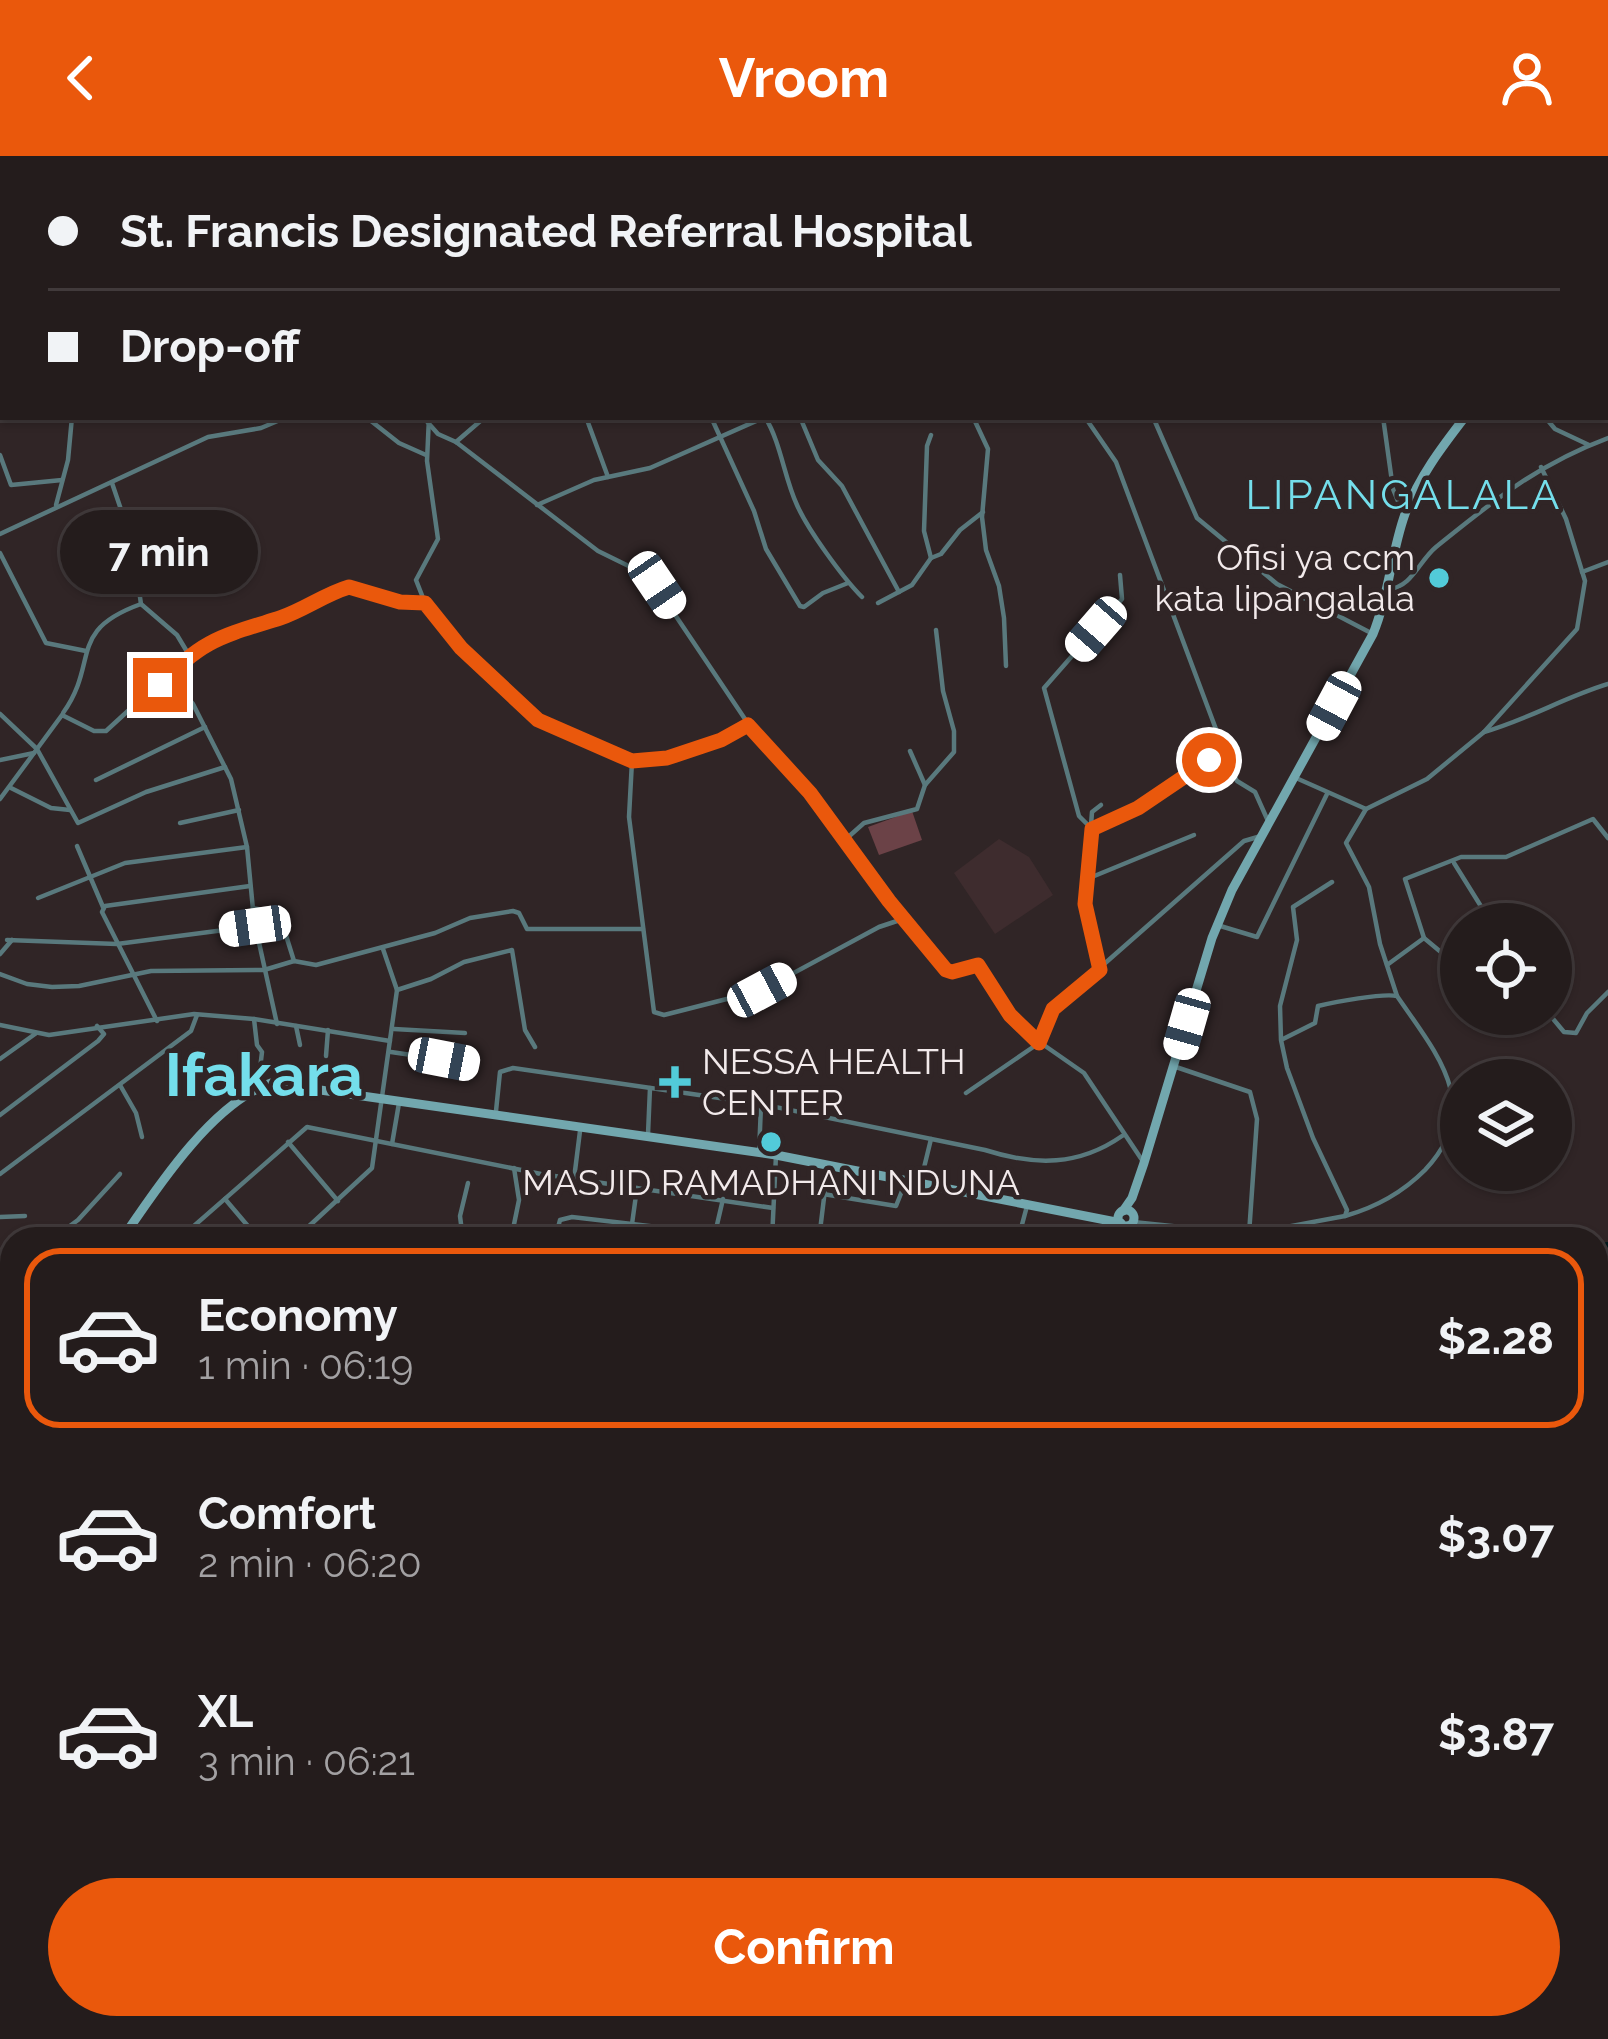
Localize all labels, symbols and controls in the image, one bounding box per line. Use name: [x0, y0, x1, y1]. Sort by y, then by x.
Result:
icon: back: [48, 45, 114, 111]
icon: person: [1494, 45, 1560, 111]
text: Vroom: [719, 46, 889, 110]
text: St. Francis Designated Referral Hospital: [120, 205, 972, 258]
text: Drop-off: [120, 320, 300, 373]
district label: LIPANGALALA: [1246, 470, 1563, 519]
callout: 7 min: [61, 511, 259, 595]
text: 7 min: [108, 529, 210, 575]
place label: Ofisi ya ccm kata lipangalala: [1155, 536, 1415, 619]
car: [622, 545, 692, 625]
marker: Ofisi ya ccm kata lipangalala: [1426, 565, 1452, 591]
car: [1059, 590, 1133, 668]
route end: [133, 658, 187, 712]
car: [1301, 666, 1367, 746]
route start: [1182, 733, 1236, 787]
car: [217, 903, 293, 949]
map controls: [1440, 903, 1572, 1191]
button: locate: [1440, 903, 1572, 1035]
car: [722, 957, 802, 1023]
car: [1160, 984, 1214, 1064]
car: [405, 1034, 483, 1084]
district label: Ifakara: [165, 1040, 363, 1110]
place label: NESSA HEALTH CENTER: [702, 1040, 966, 1123]
button: layers: [1440, 1059, 1572, 1191]
marker: NESSA HEALTH CENTER: [659, 1066, 691, 1098]
marker: MASJID RAMADHANI NDUNA: [758, 1129, 784, 1155]
place label: MASJID RAMADHANI NDUNA: [522, 1161, 1020, 1203]
icon: car: [54, 1284, 162, 1392]
text: Economy: [198, 1289, 398, 1342]
text: $2.28: [1437, 1312, 1554, 1365]
text: 1 min · 06:19: [198, 1342, 413, 1388]
icon: car: [54, 1482, 162, 1590]
text: Comfort: [198, 1487, 376, 1540]
text: $3.07: [1438, 1510, 1554, 1563]
text: 2 min · 06:20: [198, 1540, 422, 1586]
icon: car: [54, 1680, 162, 1788]
text: XL: [198, 1685, 253, 1738]
text: $3.87: [1438, 1708, 1554, 1761]
text: 3 min · 06:21: [198, 1738, 415, 1784]
button: Confirm: [48, 1878, 1560, 2016]

